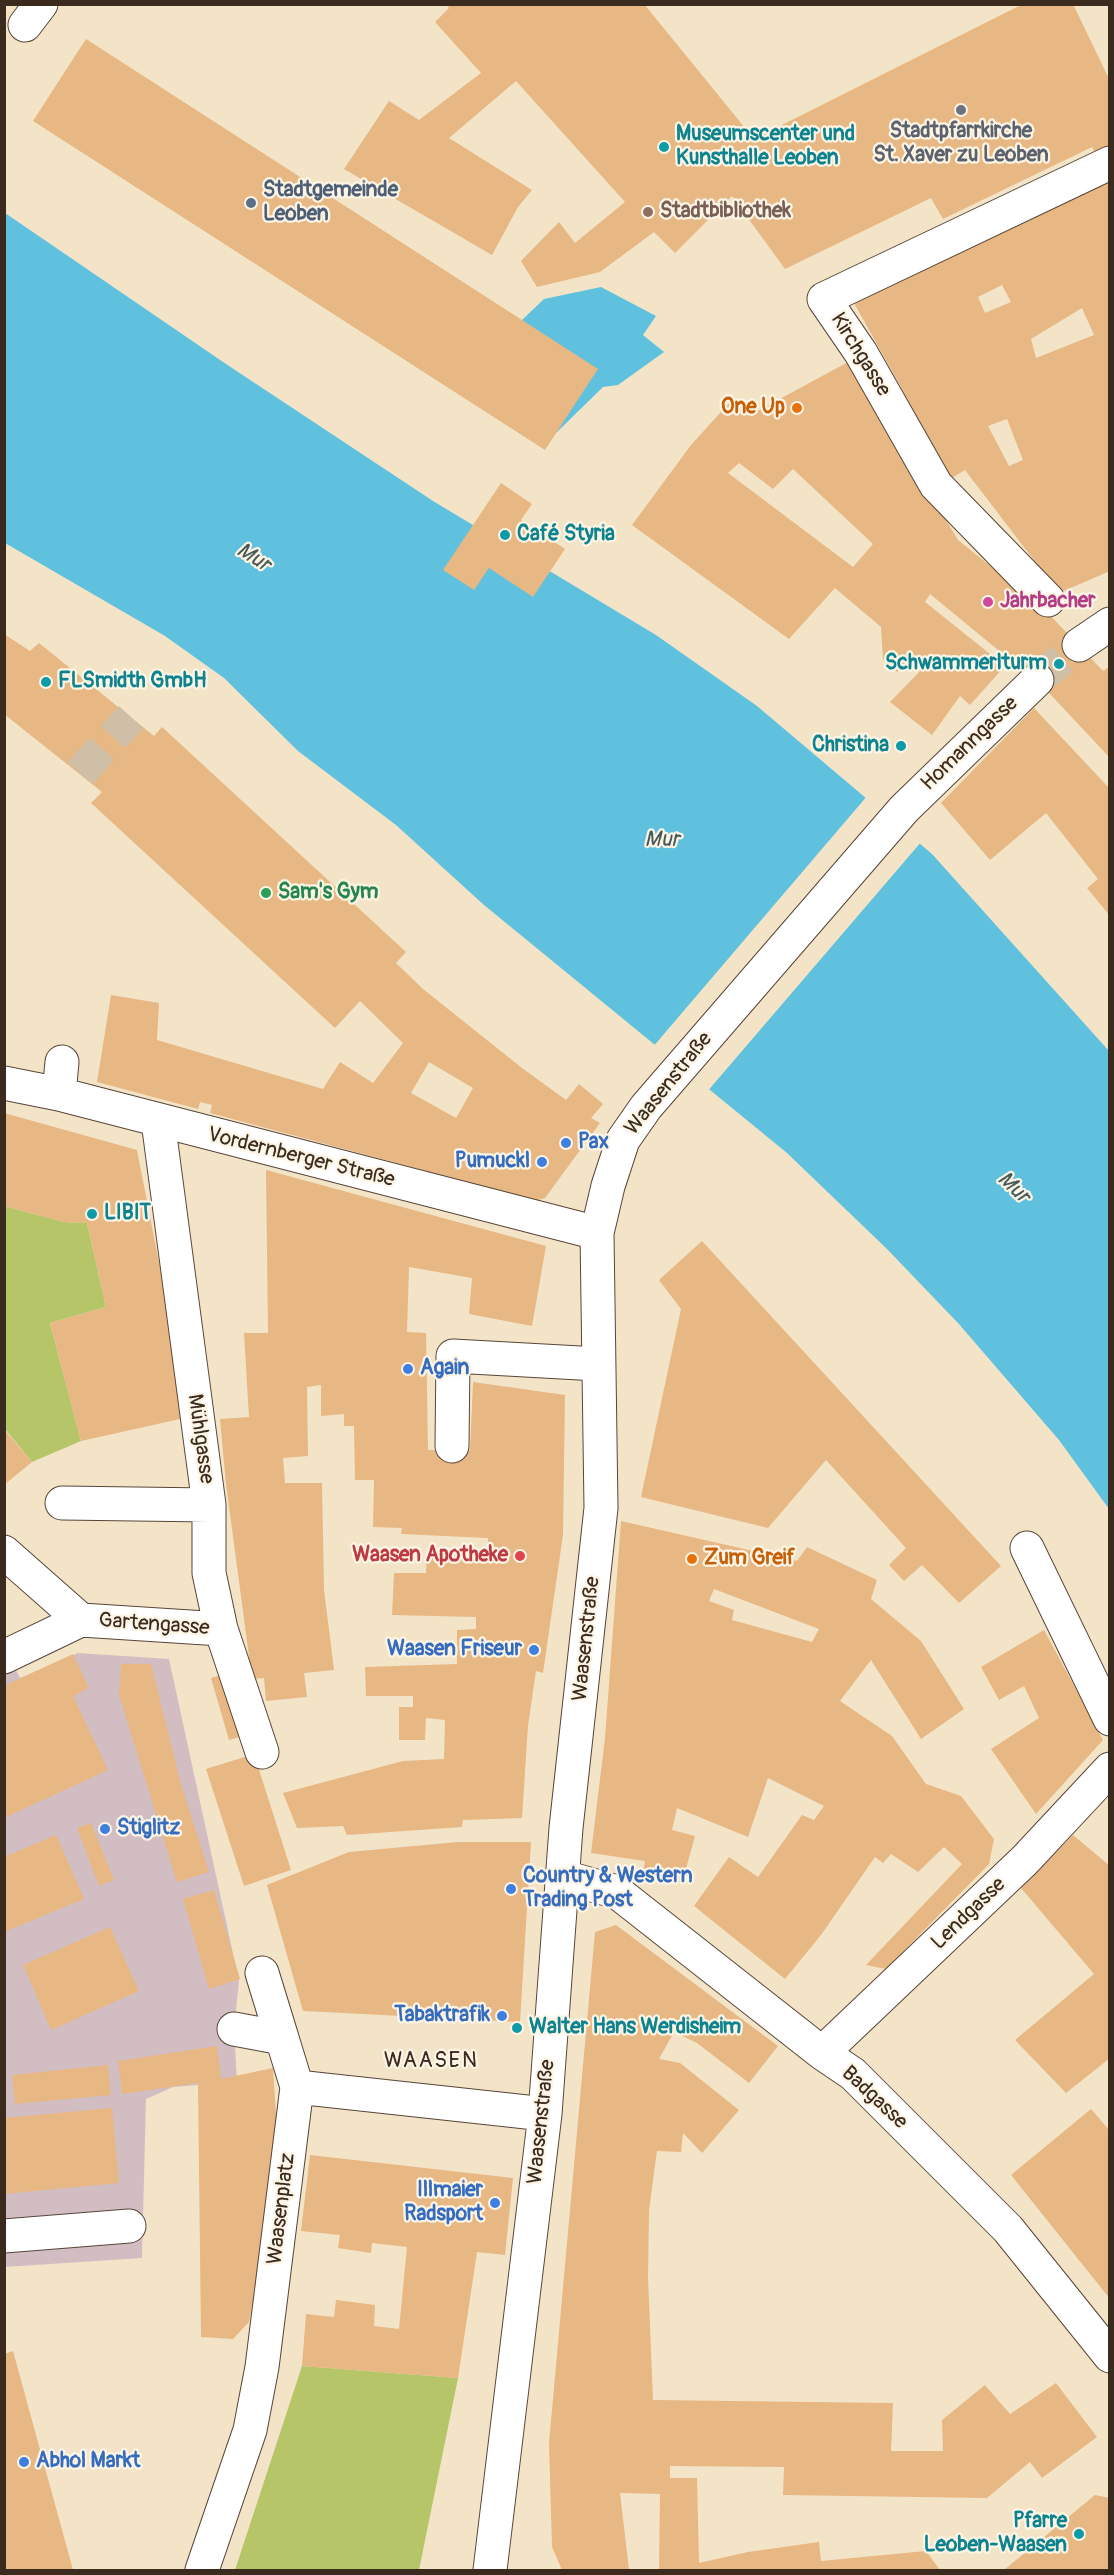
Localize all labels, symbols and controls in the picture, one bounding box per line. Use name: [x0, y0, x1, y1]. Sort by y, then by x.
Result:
marker: Stadtpfarrkirche St. Xaver zu Leoben: [954, 103, 968, 117]
place label: Stadtpfarrkirche St. Xaver zu Leoben: [873, 119, 1049, 169]
place label: Museumscenter und Kunsthalle Leoben: [676, 122, 855, 172]
marker: Museumscenter und Kunsthalle Leoben: [657, 140, 671, 154]
place label: Stadtgemeinde Leoben: [263, 178, 398, 228]
marker: Stadtgemeinde Leoben: [244, 196, 258, 210]
place label: Stadtbibliothek: [660, 199, 791, 225]
marker: Stadtbibliothek: [641, 205, 655, 219]
street label: Kirchgasse: [824, 309, 896, 401]
place label: One Up: [721, 395, 785, 421]
marker: One Up: [790, 401, 804, 415]
place label: Café Styria: [517, 522, 615, 548]
marker: Café Styria: [498, 528, 512, 542]
water label: Mur: [231, 538, 275, 578]
place label: Jahrbacher: [1000, 589, 1096, 615]
marker: Jahrbacher: [981, 595, 995, 609]
place label: Schwammerlturm: [885, 651, 1047, 677]
marker: Schwammerlturm: [1052, 657, 1066, 671]
place label: FLSmidth GmbH: [58, 669, 206, 695]
marker: FLSmidth GmbH: [39, 675, 53, 689]
street label: Homanngasse: [916, 692, 1024, 796]
place label: Christina: [812, 733, 889, 759]
marker: Christina: [894, 739, 908, 753]
water label: Mur: [645, 827, 679, 853]
place label: Sam's Gym: [278, 880, 378, 906]
marker: Sam's Gym: [259, 886, 273, 900]
street label: Waasenstraße: [620, 1027, 718, 1141]
street label: Vordernberger Straße: [205, 1123, 397, 1193]
place label: Pax: [578, 1130, 609, 1156]
marker: Pax: [559, 1136, 573, 1150]
place label: Pumuckl: [455, 1149, 530, 1175]
marker: Pumuckl: [535, 1155, 549, 1169]
water label: Mur: [991, 1166, 1035, 1210]
place label: LIBIT: [104, 1201, 151, 1227]
marker: LIBIT: [85, 1207, 99, 1221]
place label: Again: [420, 1356, 469, 1382]
marker: Again: [401, 1362, 415, 1376]
street label: Mühlgasse: [181, 1393, 219, 1485]
place label: Waasen Apotheke: [352, 1543, 508, 1569]
place label: Zum Greif: [704, 1546, 795, 1572]
marker: Waasen Apotheke: [513, 1549, 527, 1563]
marker: Zum Greif: [685, 1552, 699, 1566]
street label: Waasenstraße: [568, 1575, 606, 1703]
street label: Gartengasse: [98, 1609, 210, 1641]
place label: Waasen Friseur: [387, 1637, 522, 1663]
marker: Waasen Friseur: [527, 1643, 541, 1657]
place label: Stiglitz: [117, 1816, 180, 1842]
marker: Stiglitz: [98, 1822, 112, 1836]
place label: Country & Western Trading Post: [523, 1864, 693, 1914]
street label: Lendgasse: [927, 1873, 1011, 1955]
marker: Country & Western Trading Post: [504, 1882, 518, 1896]
place label: Tabaktrafik: [394, 2003, 490, 2029]
marker: Tabaktrafik: [495, 2009, 509, 2023]
place label: Walter Hans Werdisheim: [529, 2015, 741, 2041]
marker: Walter Hans Werdisheim: [510, 2021, 524, 2035]
district label: WAASEN: [384, 2048, 478, 2074]
street label: Waasenstraße: [523, 2058, 561, 2186]
street label: Badgasse: [836, 2061, 912, 2135]
street label: Waasenplatz: [263, 2152, 301, 2266]
place label: Illmaier Radsport: [404, 2178, 483, 2228]
marker: Illmaier Radsport: [488, 2196, 502, 2210]
place label: Abhol Markt: [36, 2449, 140, 2475]
marker: Abhol Markt: [17, 2455, 31, 2469]
place label: Pfarre Leoben-Waasen: [924, 2509, 1067, 2559]
marker: Pfarre Leoben-Waasen: [1072, 2527, 1086, 2541]

